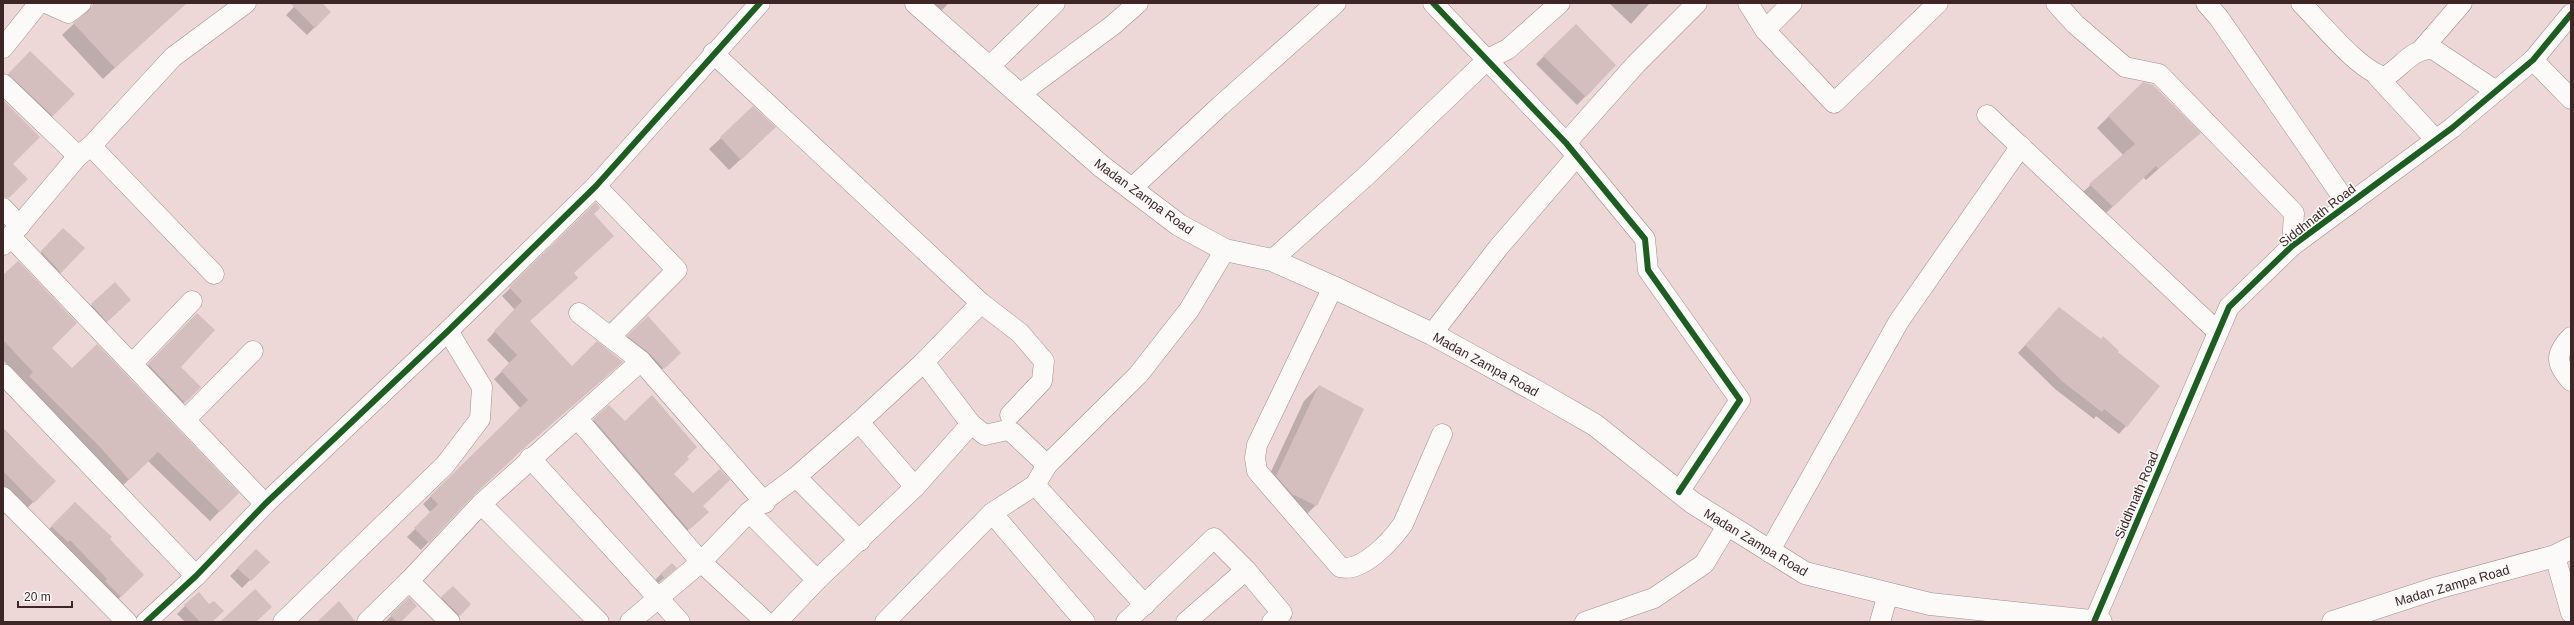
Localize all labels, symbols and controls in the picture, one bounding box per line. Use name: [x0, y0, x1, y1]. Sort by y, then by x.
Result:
street label: Madan Zampa Road: [1091, 156, 1196, 237]
street label: Siddhnath Road: [2276, 181, 2359, 250]
street label: Madan Zampa Road: [1430, 329, 1541, 400]
street label: Siddhnath Road: [2111, 449, 2162, 541]
street label: Madan Zampa Road: [1701, 505, 1810, 579]
street label: Madan Zampa Road: [2393, 562, 2511, 609]
scale bar: [18, 583, 72, 609]
text: 20 m: [24, 590, 51, 604]

